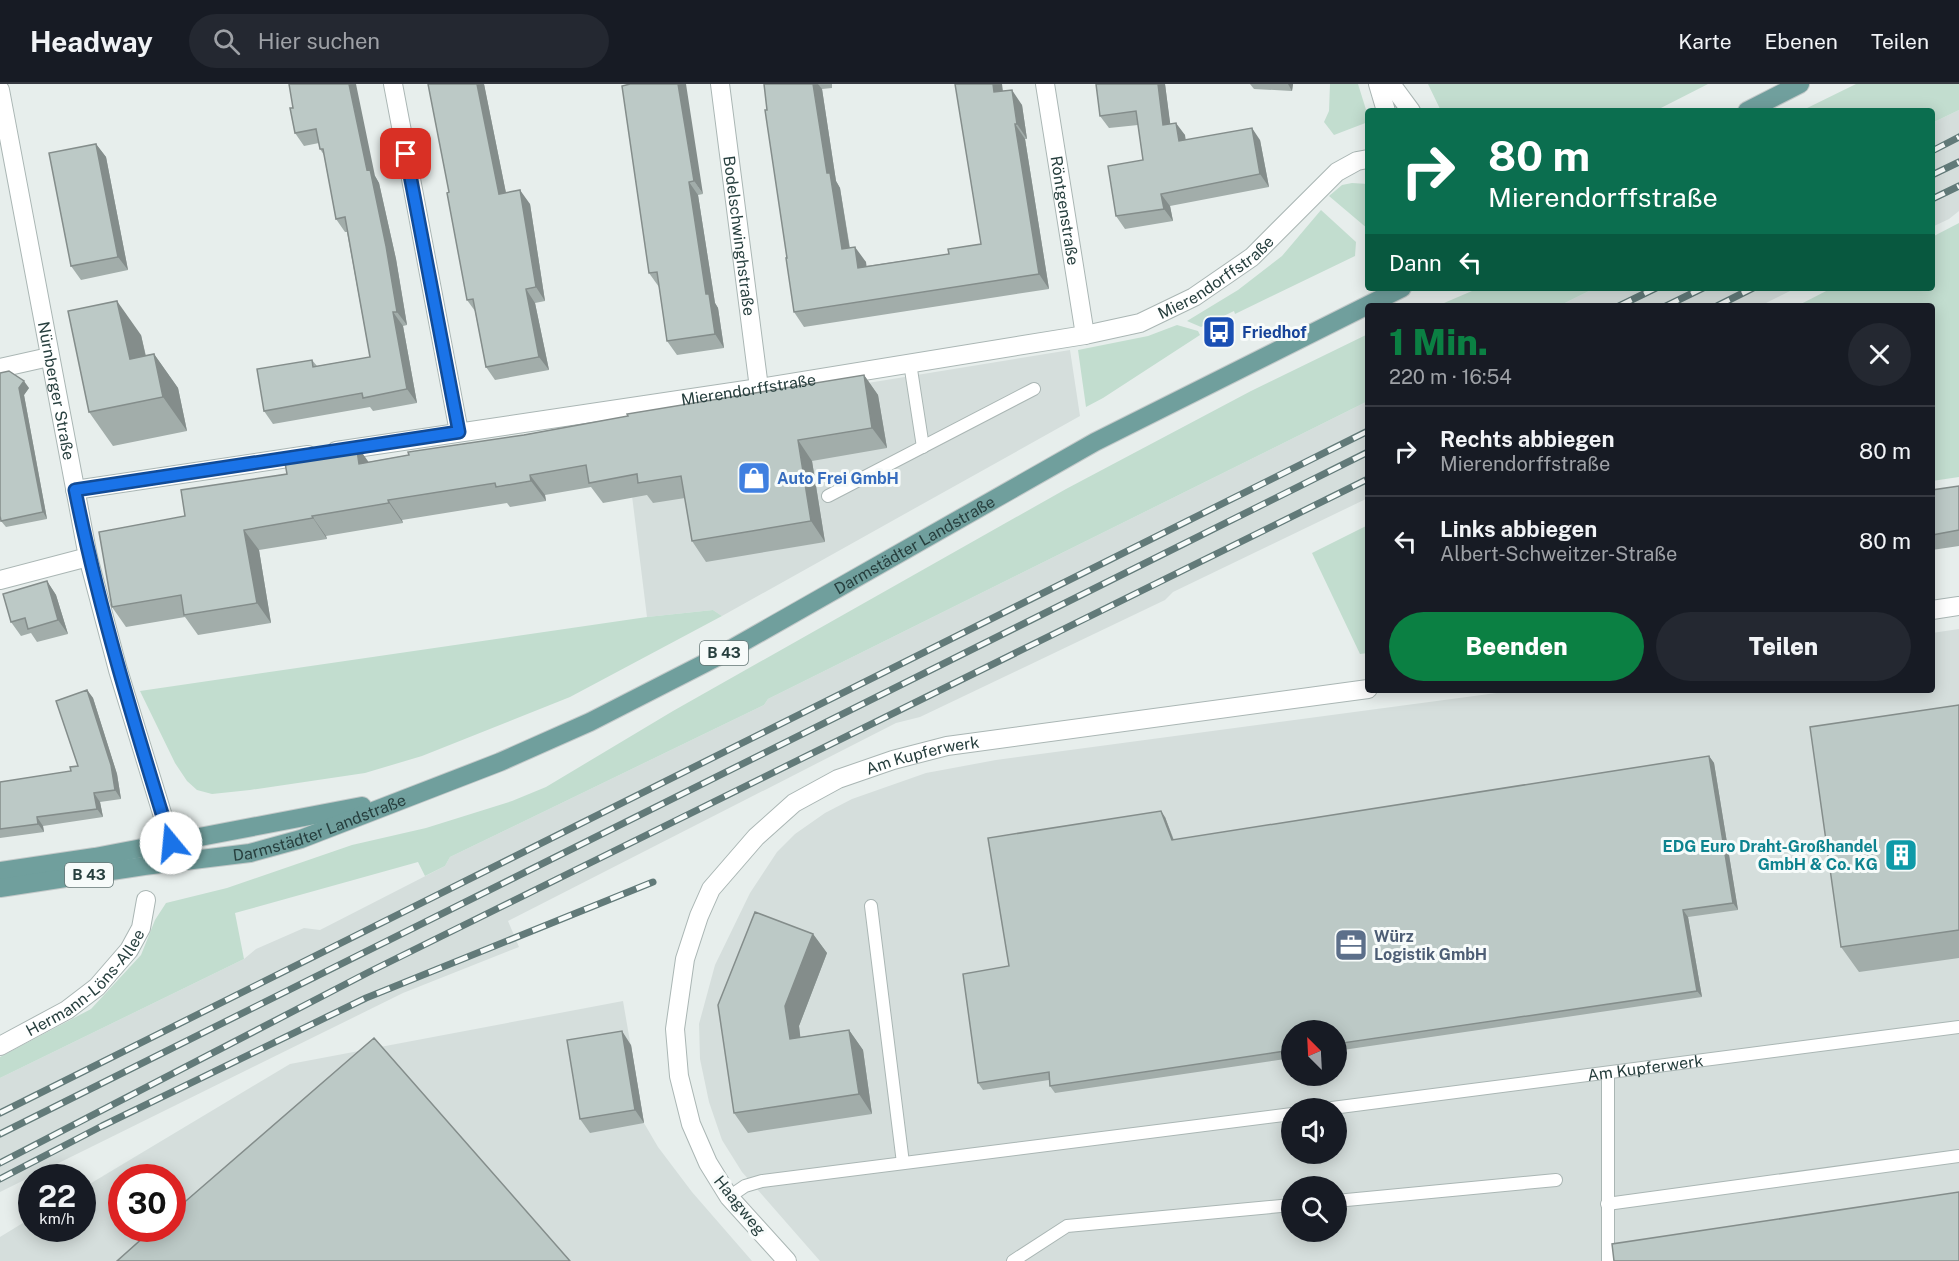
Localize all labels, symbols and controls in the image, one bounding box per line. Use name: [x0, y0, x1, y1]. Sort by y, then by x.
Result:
search box: [189, 14, 609, 68]
text: Headway: [30, 25, 153, 58]
icon: search: [210, 25, 243, 58]
text: Hier suchen: [258, 28, 380, 54]
text: Karte: [1678, 29, 1732, 54]
text: Ebenen: [1765, 29, 1838, 54]
text: Teilen: [1871, 29, 1929, 54]
pin: [380, 128, 431, 179]
text: 80 m: [1488, 131, 1590, 180]
icon: right: [1389, 132, 1467, 210]
icon: arrive: [389, 137, 422, 170]
street label: Röntgenstraße: [1047, 154, 1083, 266]
street label: Bodelschwinghstraße: [719, 155, 759, 317]
text: Mierendorffstraße: [1488, 181, 1718, 213]
street label: Mierendorffstraße: [1155, 232, 1278, 323]
icon: left: [1454, 246, 1487, 279]
text: Dann: [1389, 250, 1442, 276]
bus stop icon: Friedhof: [1201, 314, 1237, 350]
street label: Nürnberger Straße: [34, 320, 79, 462]
text: 1 Min.: [1389, 321, 1488, 363]
place label: Friedhof: [1242, 323, 1307, 342]
button: close: [1848, 323, 1911, 386]
text: 220 m · 16:54: [1389, 365, 1512, 389]
street label: Mierendorffstraße: [680, 370, 817, 410]
text: Rechts abbiegen: [1440, 426, 1615, 452]
icon: right: [1389, 435, 1422, 468]
text: 80 m: [1859, 438, 1911, 464]
text: Mierendorffstraße: [1440, 452, 1610, 476]
shop icon: Auto Frei GmbH: [736, 460, 772, 496]
place label: Auto Frei GmbH: [777, 469, 899, 488]
street label: Darmstädter Landstraße: [831, 492, 998, 598]
text: Links abbiegen: [1440, 516, 1597, 542]
icon: left: [1389, 525, 1422, 558]
text: 80 m: [1859, 528, 1911, 554]
text: Albert-Schweitzer-Straße: [1440, 542, 1677, 566]
button: Beenden: [1389, 612, 1644, 681]
button: Teilen: [1656, 612, 1911, 681]
road number: B 43: [700, 641, 748, 665]
street label: Am Kupferwerk: [863, 733, 981, 779]
street label: Darmstädter Landstraße: [232, 790, 409, 865]
position arrow: [139, 811, 203, 875]
place label: EDG Euro Draht-Großhandel GmbH & Co. KG: [1663, 837, 1878, 874]
building icon: EDG Euro Draht-Großhandel GmbH & Co. KG: [1883, 837, 1919, 873]
road number: B 43: [65, 863, 113, 887]
street label: Hermann-Löns-Allee: [23, 926, 149, 1040]
office icon: Würz Logistik GmbH: [1333, 927, 1369, 963]
place label: Würz Logistik GmbH: [1374, 927, 1487, 964]
north arrow: [1281, 1020, 1347, 1086]
map controls: [1281, 1020, 1347, 1242]
street label: Am Kupferwerk: [1586, 1051, 1705, 1085]
button: sound: [1281, 1098, 1347, 1164]
speed limit sign: 30: [108, 1164, 186, 1242]
street label: Haagweg: [710, 1172, 769, 1239]
button: search: [1281, 1176, 1347, 1242]
text: 22: [38, 1178, 76, 1214]
text: km/h: [39, 1210, 75, 1227]

